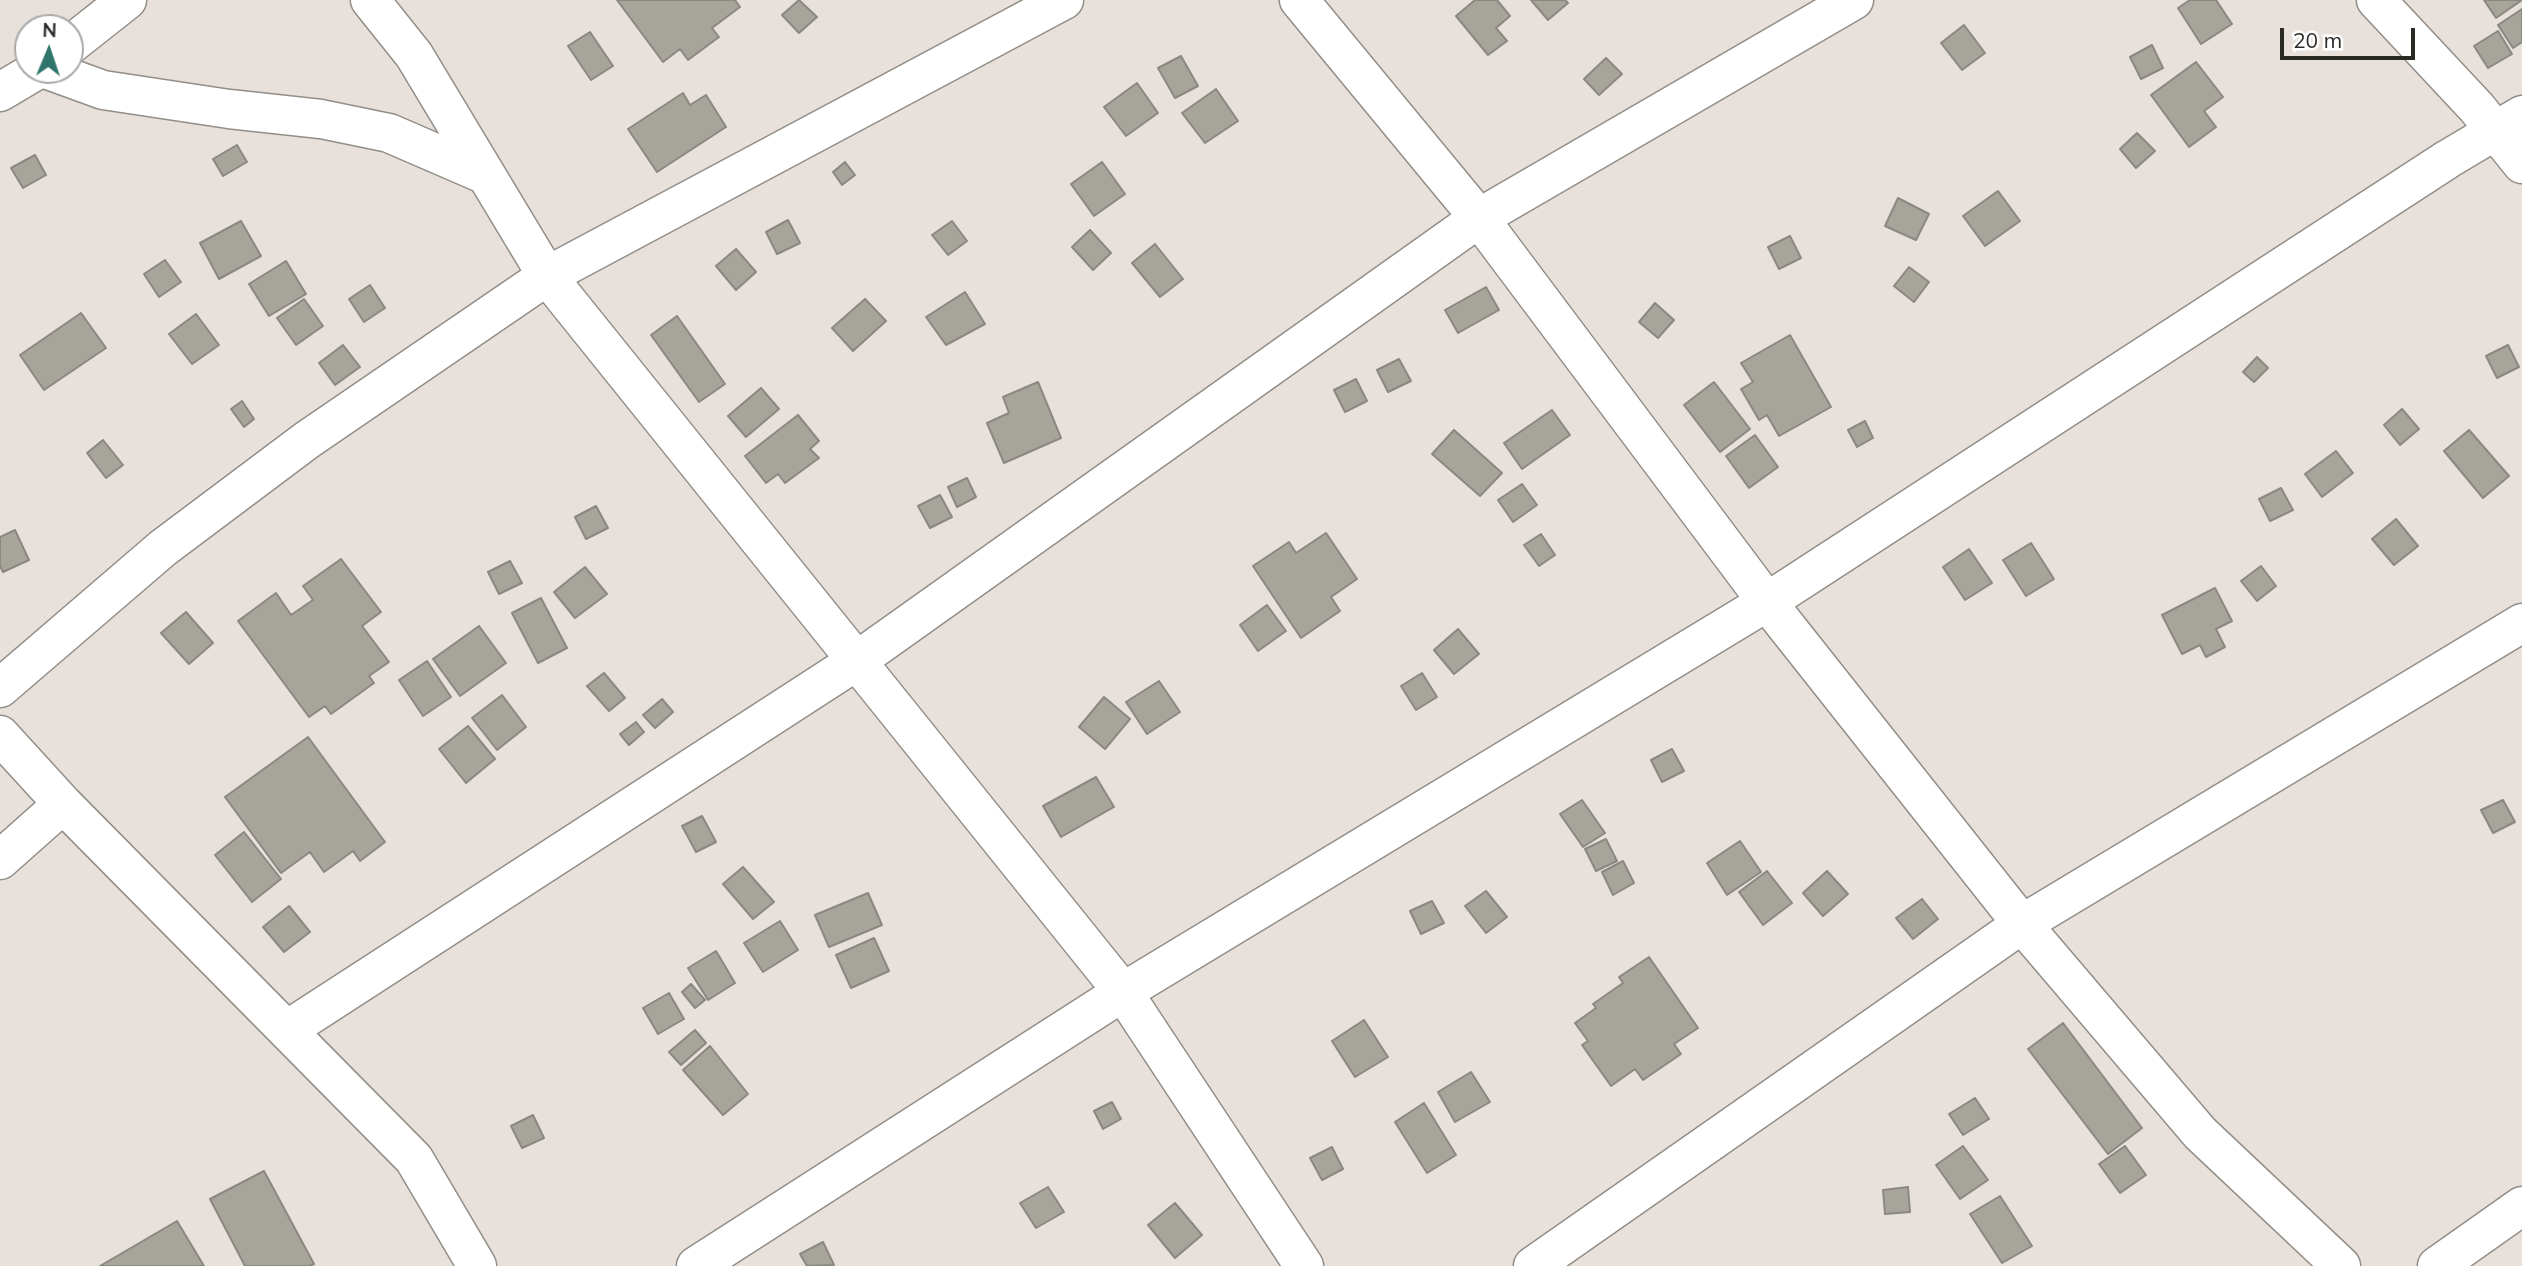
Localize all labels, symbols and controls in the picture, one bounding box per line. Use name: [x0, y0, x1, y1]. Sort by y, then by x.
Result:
north arrow: [14, 14, 84, 84]
scale bar: [2284, 14, 2419, 58]
text: N: [42, 18, 57, 42]
text: 20 m: [2293, 27, 2342, 53]

